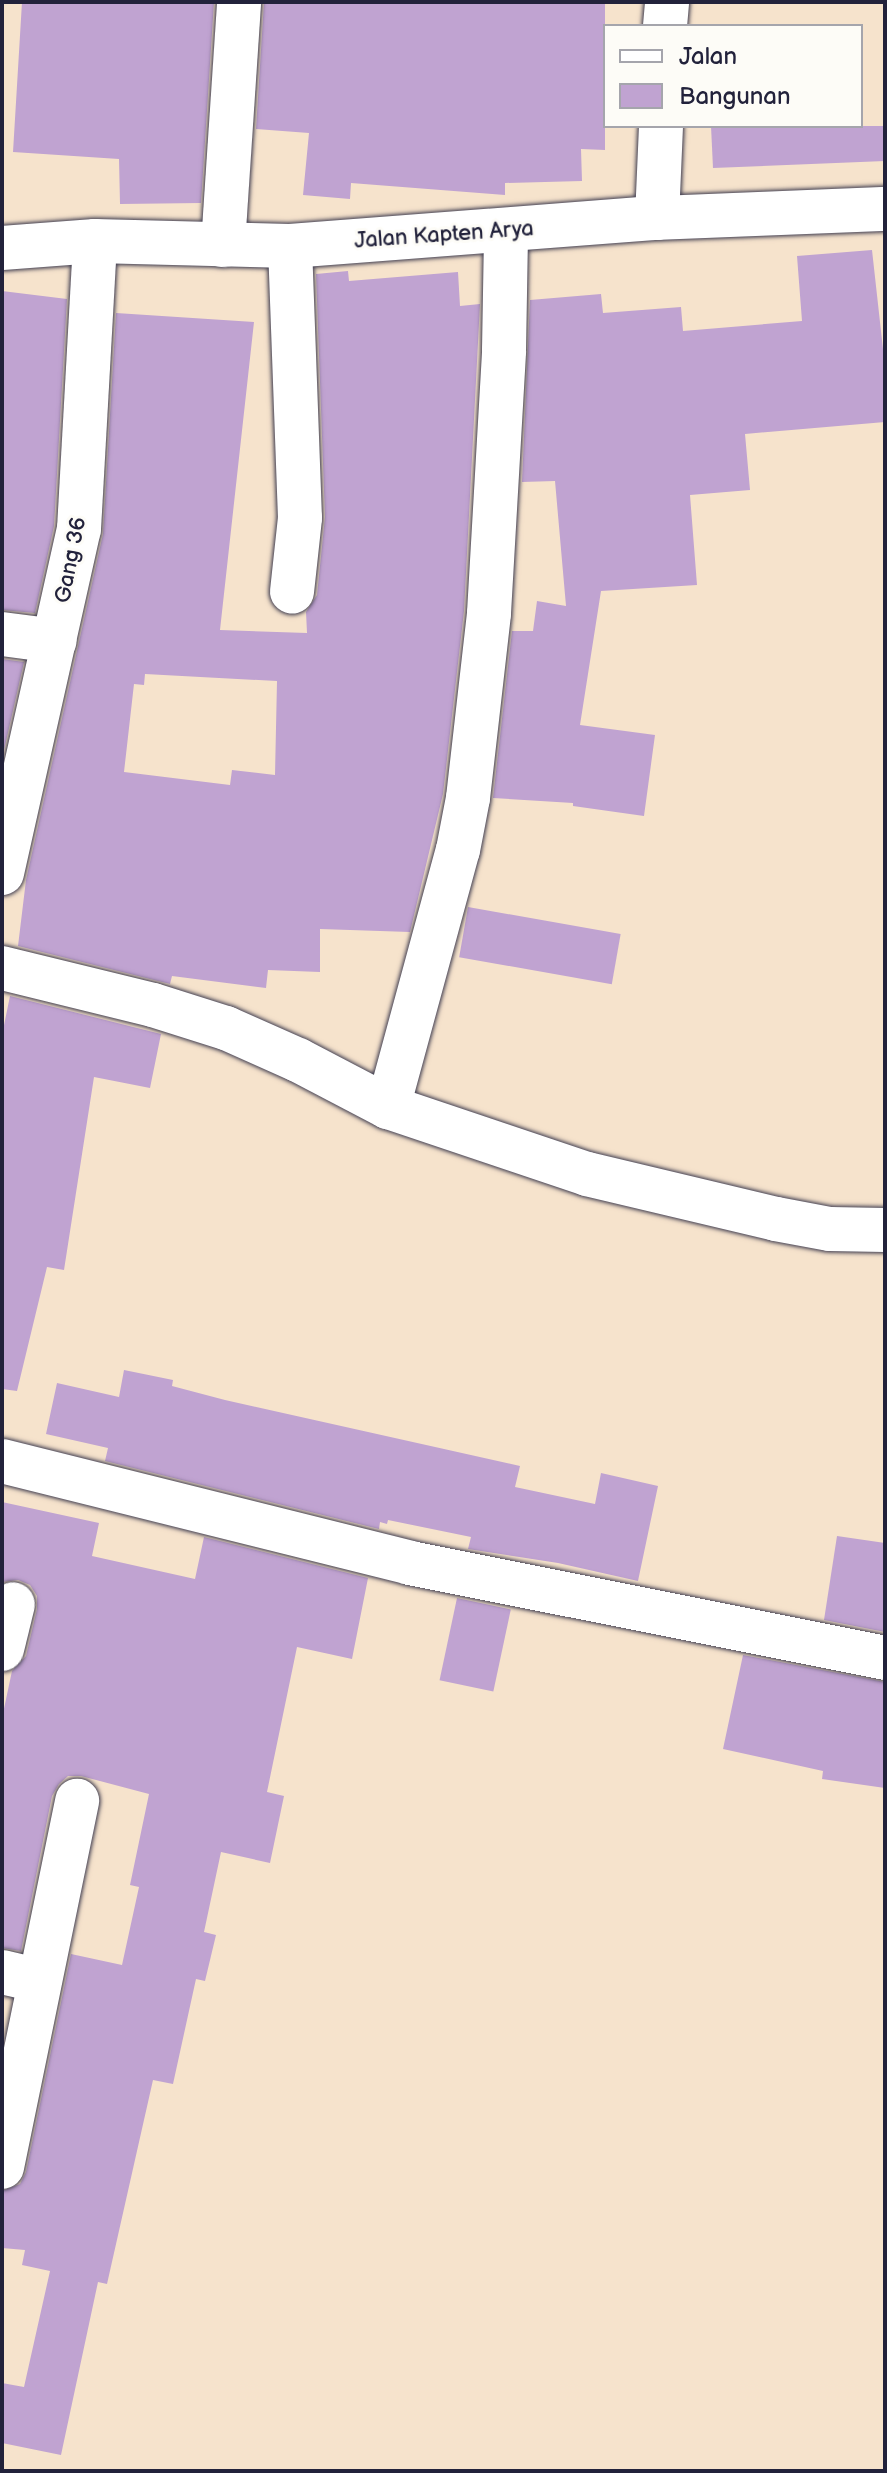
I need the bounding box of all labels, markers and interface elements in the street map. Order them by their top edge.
legend [603,24,863,128]
text: Jalan [679,42,737,71]
text: Bangunan [679,82,790,111]
street label: Jalan Kapten Arya [353,216,535,254]
street label: Gang 36 [50,515,92,605]

